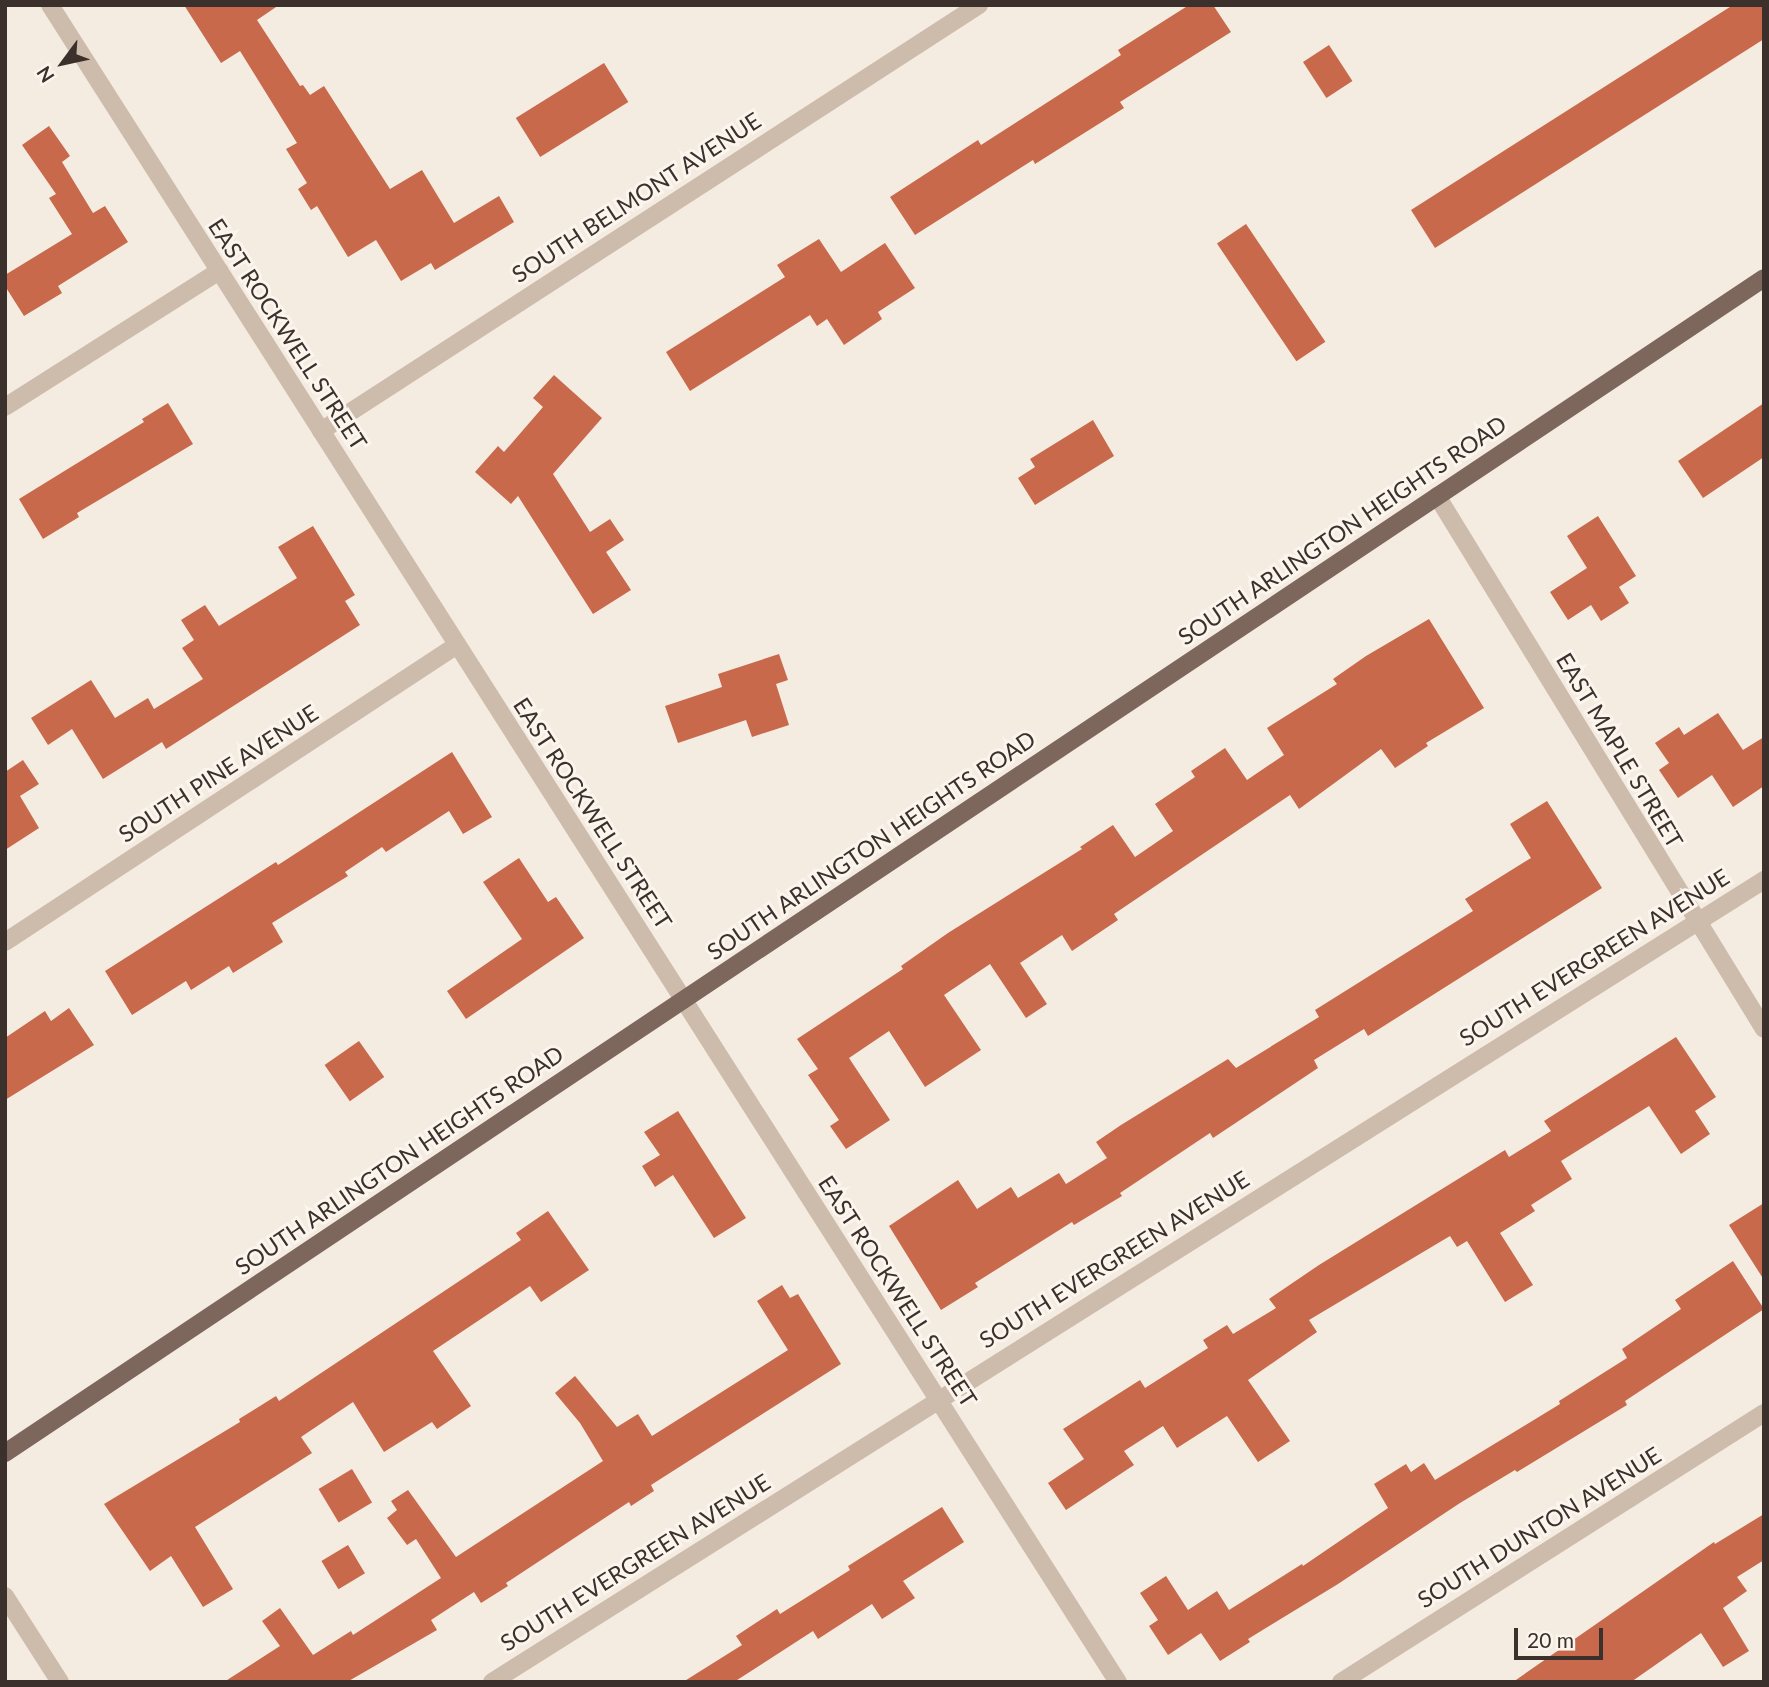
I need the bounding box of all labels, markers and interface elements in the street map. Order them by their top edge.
north arrow [28,28,98,98]
text: N [31,62,59,87]
street label: SOUTH BELMONT AVENUE [506,106,766,288]
street label: EAST ROCKWELL STREET [203,213,373,455]
street label: SOUTH ARLINGTON HEIGHTS ROAD [1172,409,1512,651]
street label: EAST MAPLE STREET [1551,647,1689,853]
street label: EAST ROCKWELL STREET [508,692,678,934]
street label: SOUTH PINE AVENUE [113,698,323,848]
street label: SOUTH ARLINGTON HEIGHTS ROAD [701,724,1041,966]
street label: SOUTH EVERGREEN AVENUE [1454,862,1734,1052]
street label: SOUTH ARLINGTON HEIGHTS ROAD [229,1039,569,1281]
street label: SOUTH EVERGREEN AVENUE [974,1164,1254,1354]
street label: EAST ROCKWELL STREET [813,1170,983,1412]
street label: SOUTH DUNTON AVENUE [1412,1440,1666,1614]
street label: SOUTH EVERGREEN AVENUE [495,1467,775,1657]
scale bar [1517,1614,1606,1658]
text: 20 m [1527,1627,1574,1652]

